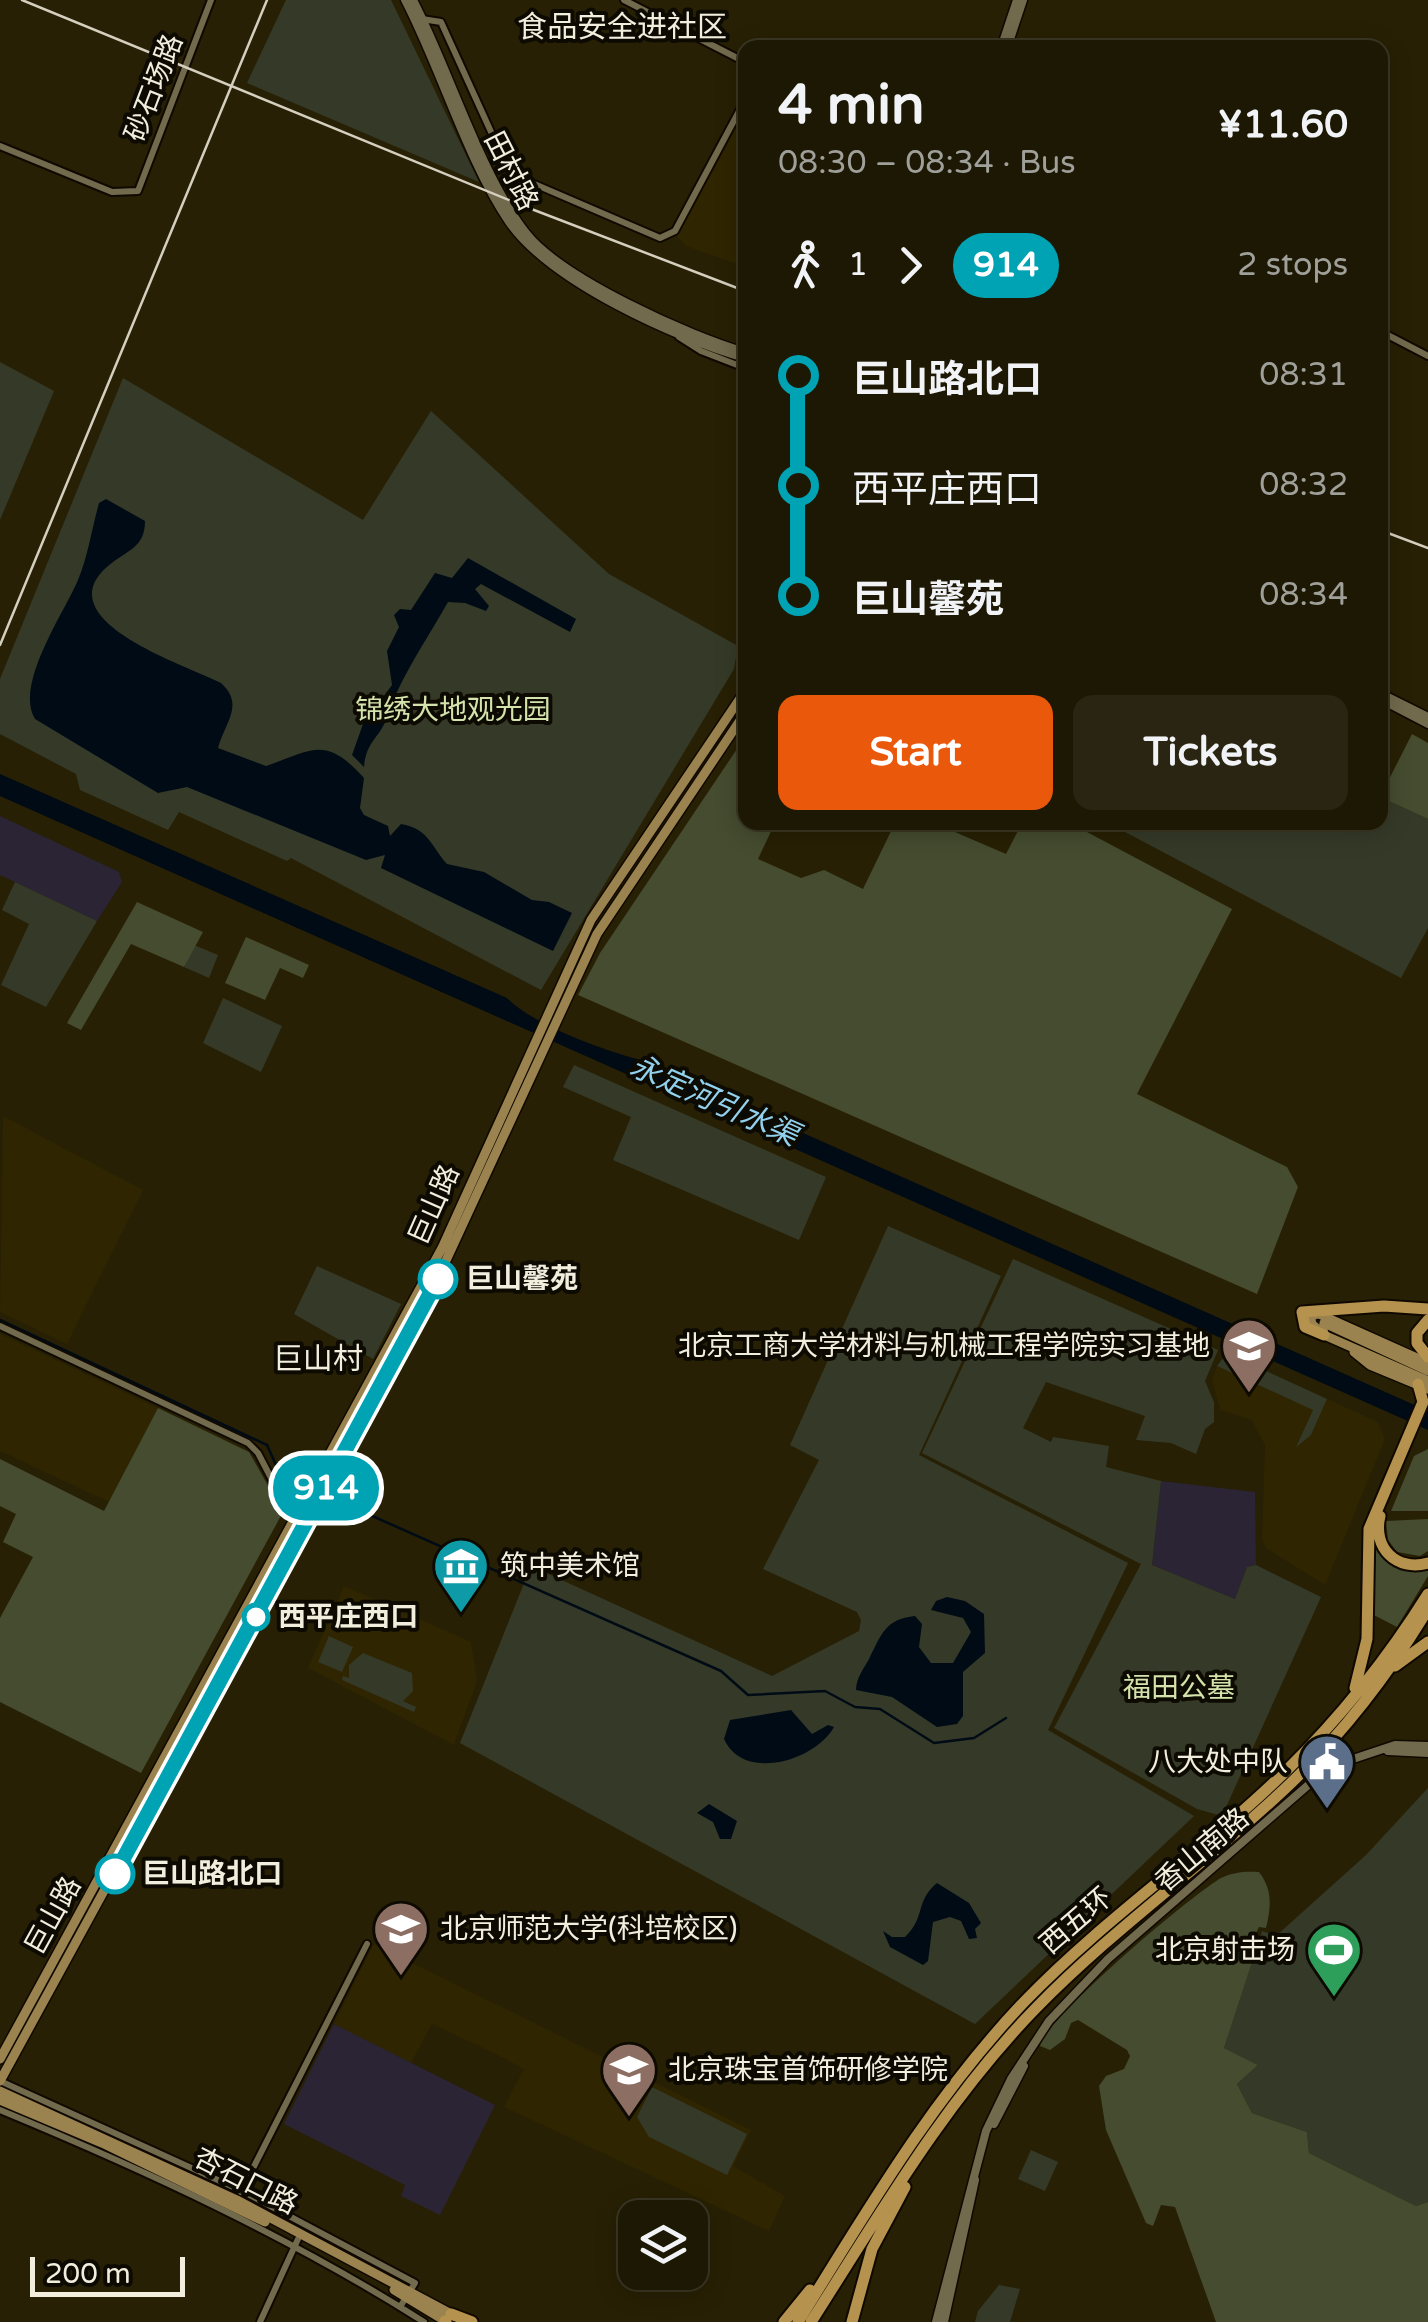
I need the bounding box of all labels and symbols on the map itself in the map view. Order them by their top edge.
district label: 食品安全进社区 [517,9,727,46]
street label: 砂石场路 [118,30,190,146]
street label: 田村路 [477,126,545,216]
park label: 锦绣大地观光园 [355,693,551,727]
water label: 永定河引水渠 [624,1047,807,1156]
street label: 巨山路 [401,1160,467,1250]
marker: 巨山馨苑 [419,1260,457,1298]
place label: 巨山馨苑 [466,1262,578,1296]
school or university icon: 北京工商大学材料与机械工程学院实习基地 [1219,1316,1279,1395]
place label: 北京工商大学材料与机械工程学院实习基地 [678,1329,1210,1363]
district label: 巨山村 [273,1341,363,1378]
line badge: 914 [268,1456,384,1520]
museum icon: 筑中美术馆 [431,1536,491,1615]
place label: 筑中美术馆 [500,1549,640,1583]
place label: 西平庄西口 [278,1600,418,1634]
marker: 西平庄西口 [243,1604,269,1630]
park label: 福田公墓 [1123,1671,1235,1705]
public building icon: 八大处中队 [1297,1732,1357,1811]
place label: 八大处中队 [1148,1745,1288,1779]
street label: 香山南路 [1148,1801,1256,1899]
marker: 巨山路北口 [96,1855,134,1893]
place label: 巨山路北口 [142,1857,282,1891]
street label: 巨山路 [18,1871,88,1961]
street label: 西五环 [1033,1881,1119,1961]
school or university icon: 北京师范大学(科培校区) [371,1899,431,1978]
place label: 北京师范大学(科培校区) [440,1912,737,1946]
sports icon: 北京射击场 [1304,1920,1364,1999]
place label: 北京射击场 [1155,1933,1295,1967]
school or university icon: 北京珠宝首饰研修学院 [599,2040,659,2119]
place label: 北京珠宝首饰研修学院 [668,2053,948,2087]
street label: 杏石口路 [188,2140,304,2222]
scale bar [30,2252,185,2296]

